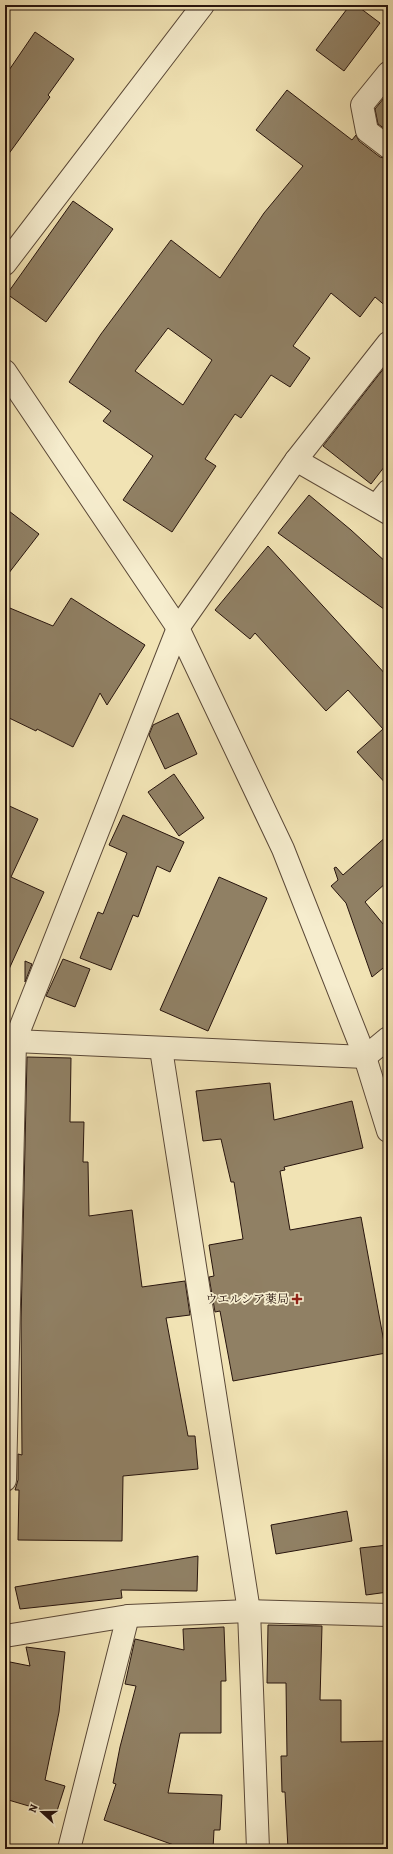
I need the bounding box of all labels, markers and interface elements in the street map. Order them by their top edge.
place label: ウエルシア薬局 [205,1291,289,1307]
marker: ウエルシア薬局 [292,1294,302,1304]
north arrow [22,1792,62,1832]
text: N [25,1802,42,1815]

